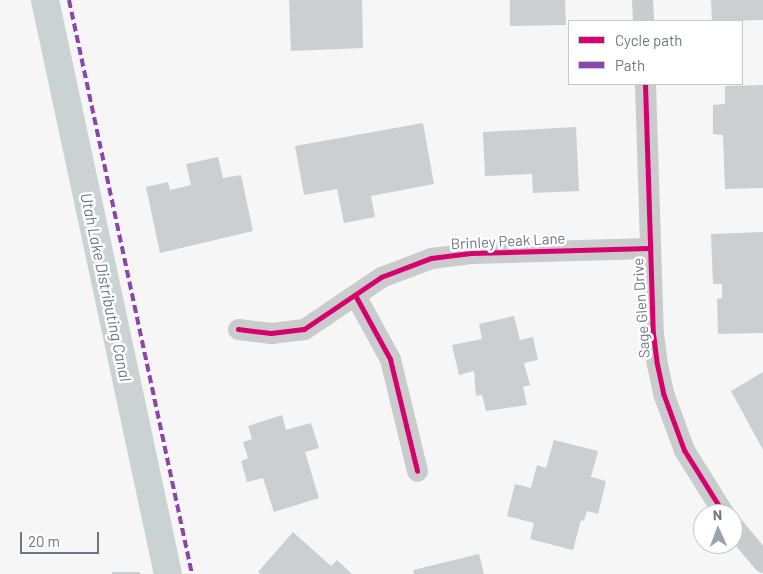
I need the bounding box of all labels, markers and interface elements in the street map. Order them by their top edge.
legend [568,20,743,85]
text: Cycle path [615,31,682,49]
text: Path [615,56,645,74]
water label: Utah Lake Distributing Canal [77,191,135,383]
street label: Brinley Peak Lane [450,229,566,253]
street label: Sage Glen Drive [629,257,653,359]
north arrow [693,504,743,554]
text: N [713,506,722,523]
scale bar [22,522,101,554]
text: 20 m [28,532,60,550]

